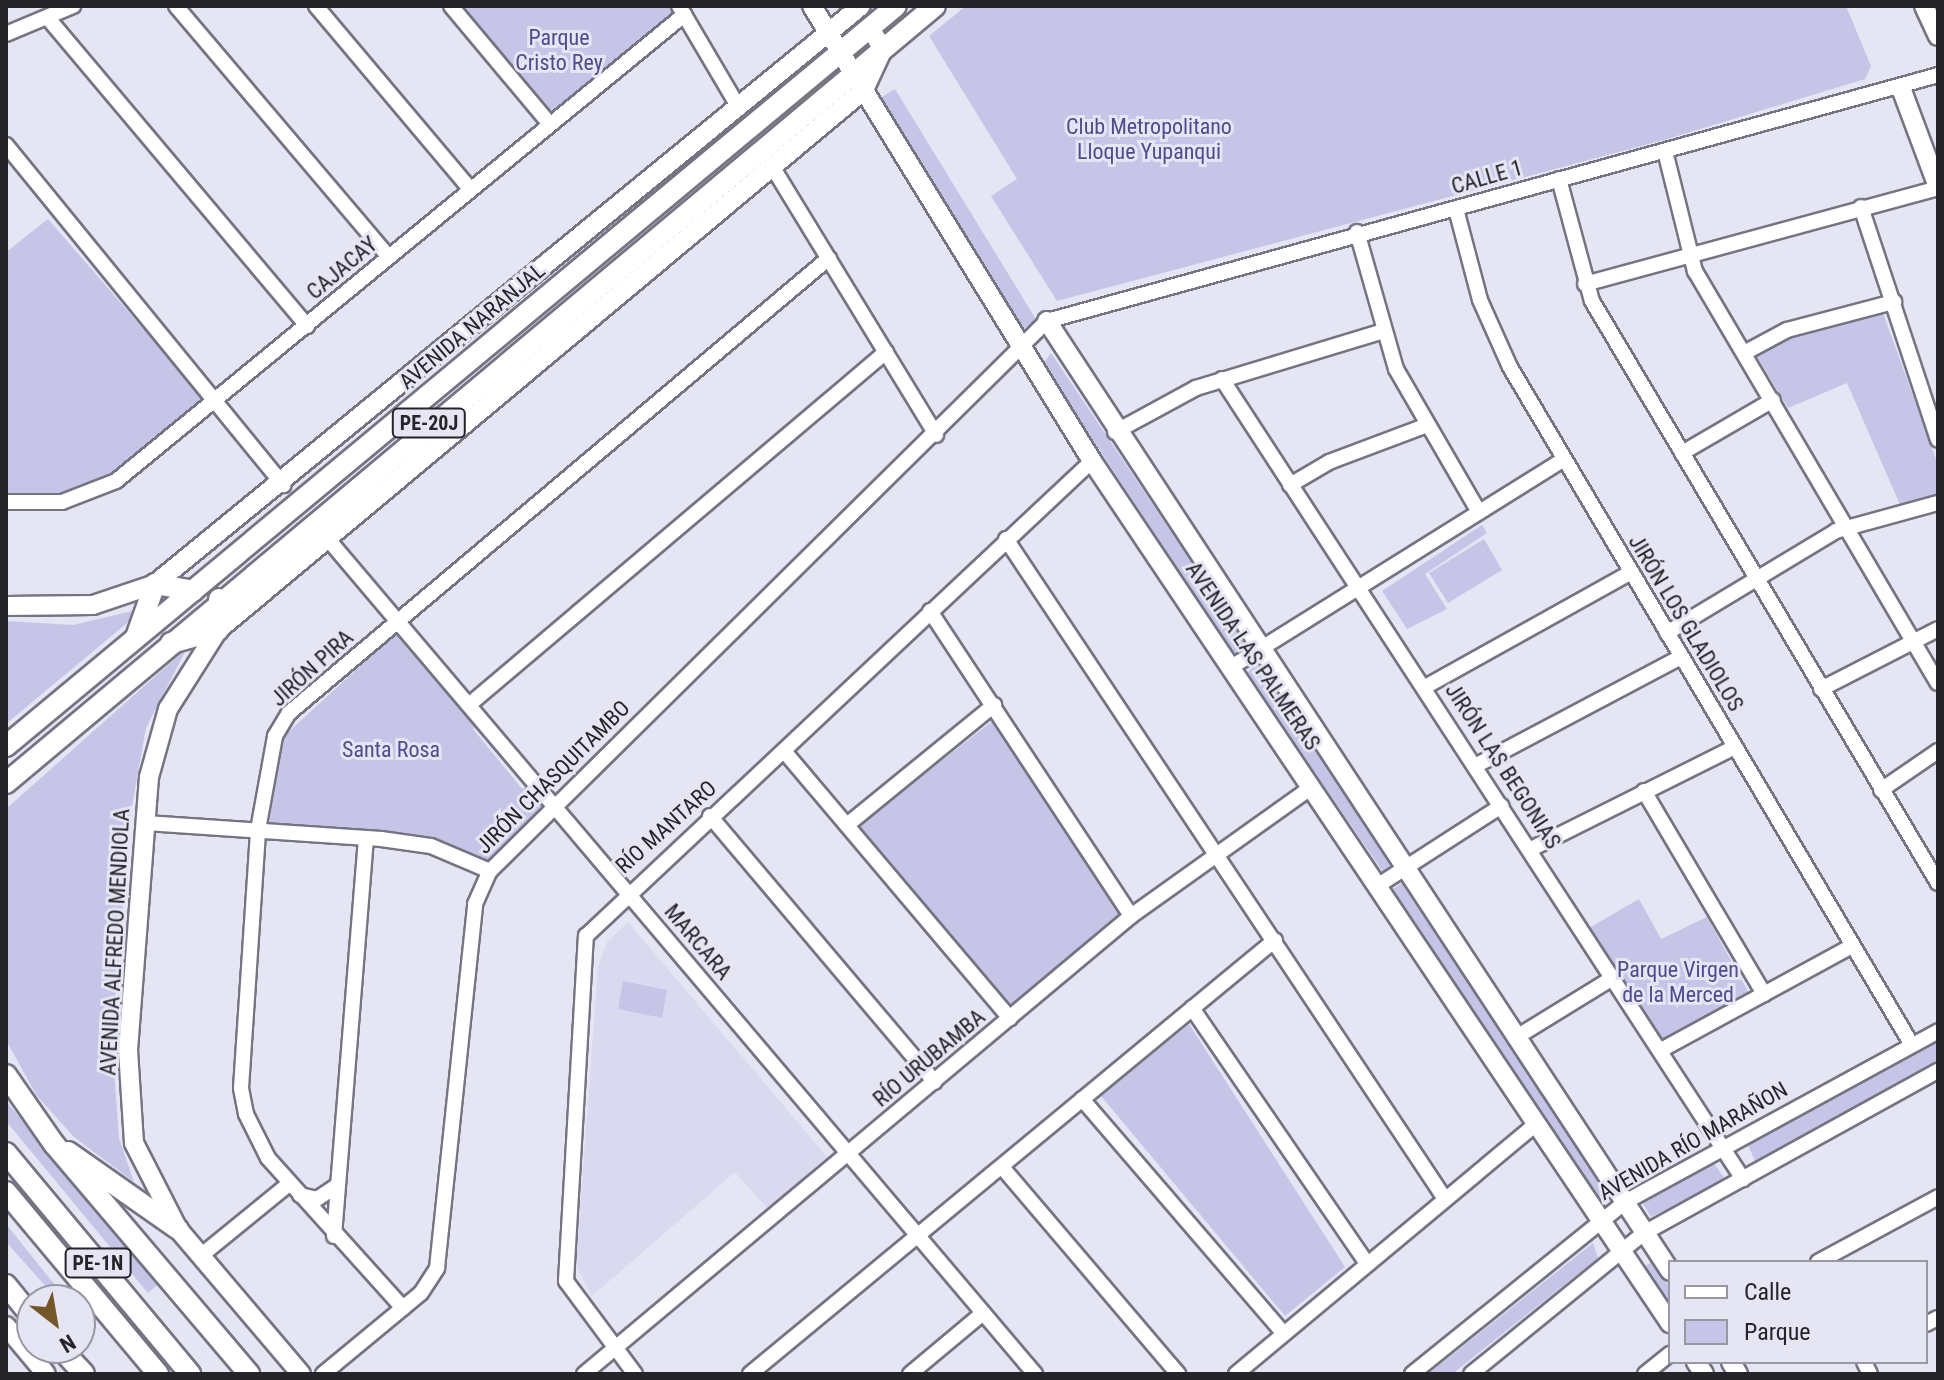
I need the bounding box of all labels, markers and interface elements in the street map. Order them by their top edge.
park label: Parque Cristo Rey [515,24,603,76]
park label: Club Metropolitano Lloque Yupanqui [1066,113,1232,164]
street label: CALLE 1 [1448,154,1526,200]
street label: CAJACAY [301,231,383,305]
street label: AVENIDA NARANJAL [394,257,550,395]
road number: PE-20J [391,407,467,439]
street label: JIRÓN LOS GLADIOLOS [1623,530,1749,716]
street label: AVENIDA LAS PALMERAS [1180,557,1326,755]
street label: JIRÓN PIRA [265,624,359,712]
street label: JIRÓN LAS BEGONIAS [1440,678,1566,854]
street label: JIRÓN CHASQUITAMBO [471,695,635,859]
park label: Santa Rosa [342,737,440,763]
street label: RÍO MANTARO [610,775,722,879]
street label: AVENIDA ALFREDO MENDIOLA [95,808,135,1076]
street label: MARCARA [659,899,737,985]
park label: Parque Virgen de la Merced [1617,956,1739,1008]
street label: RÍO URUBAMBA [868,1004,990,1112]
street label: AVENIDA RÍO MARAÑON [1594,1076,1792,1206]
road number: PE-1N [64,1247,132,1279]
legend [1668,1260,1928,1364]
text: Calle [1744,1278,1791,1306]
north arrow [16,1284,96,1364]
text: Parque [1744,1318,1811,1346]
text: N [55,1329,80,1357]

